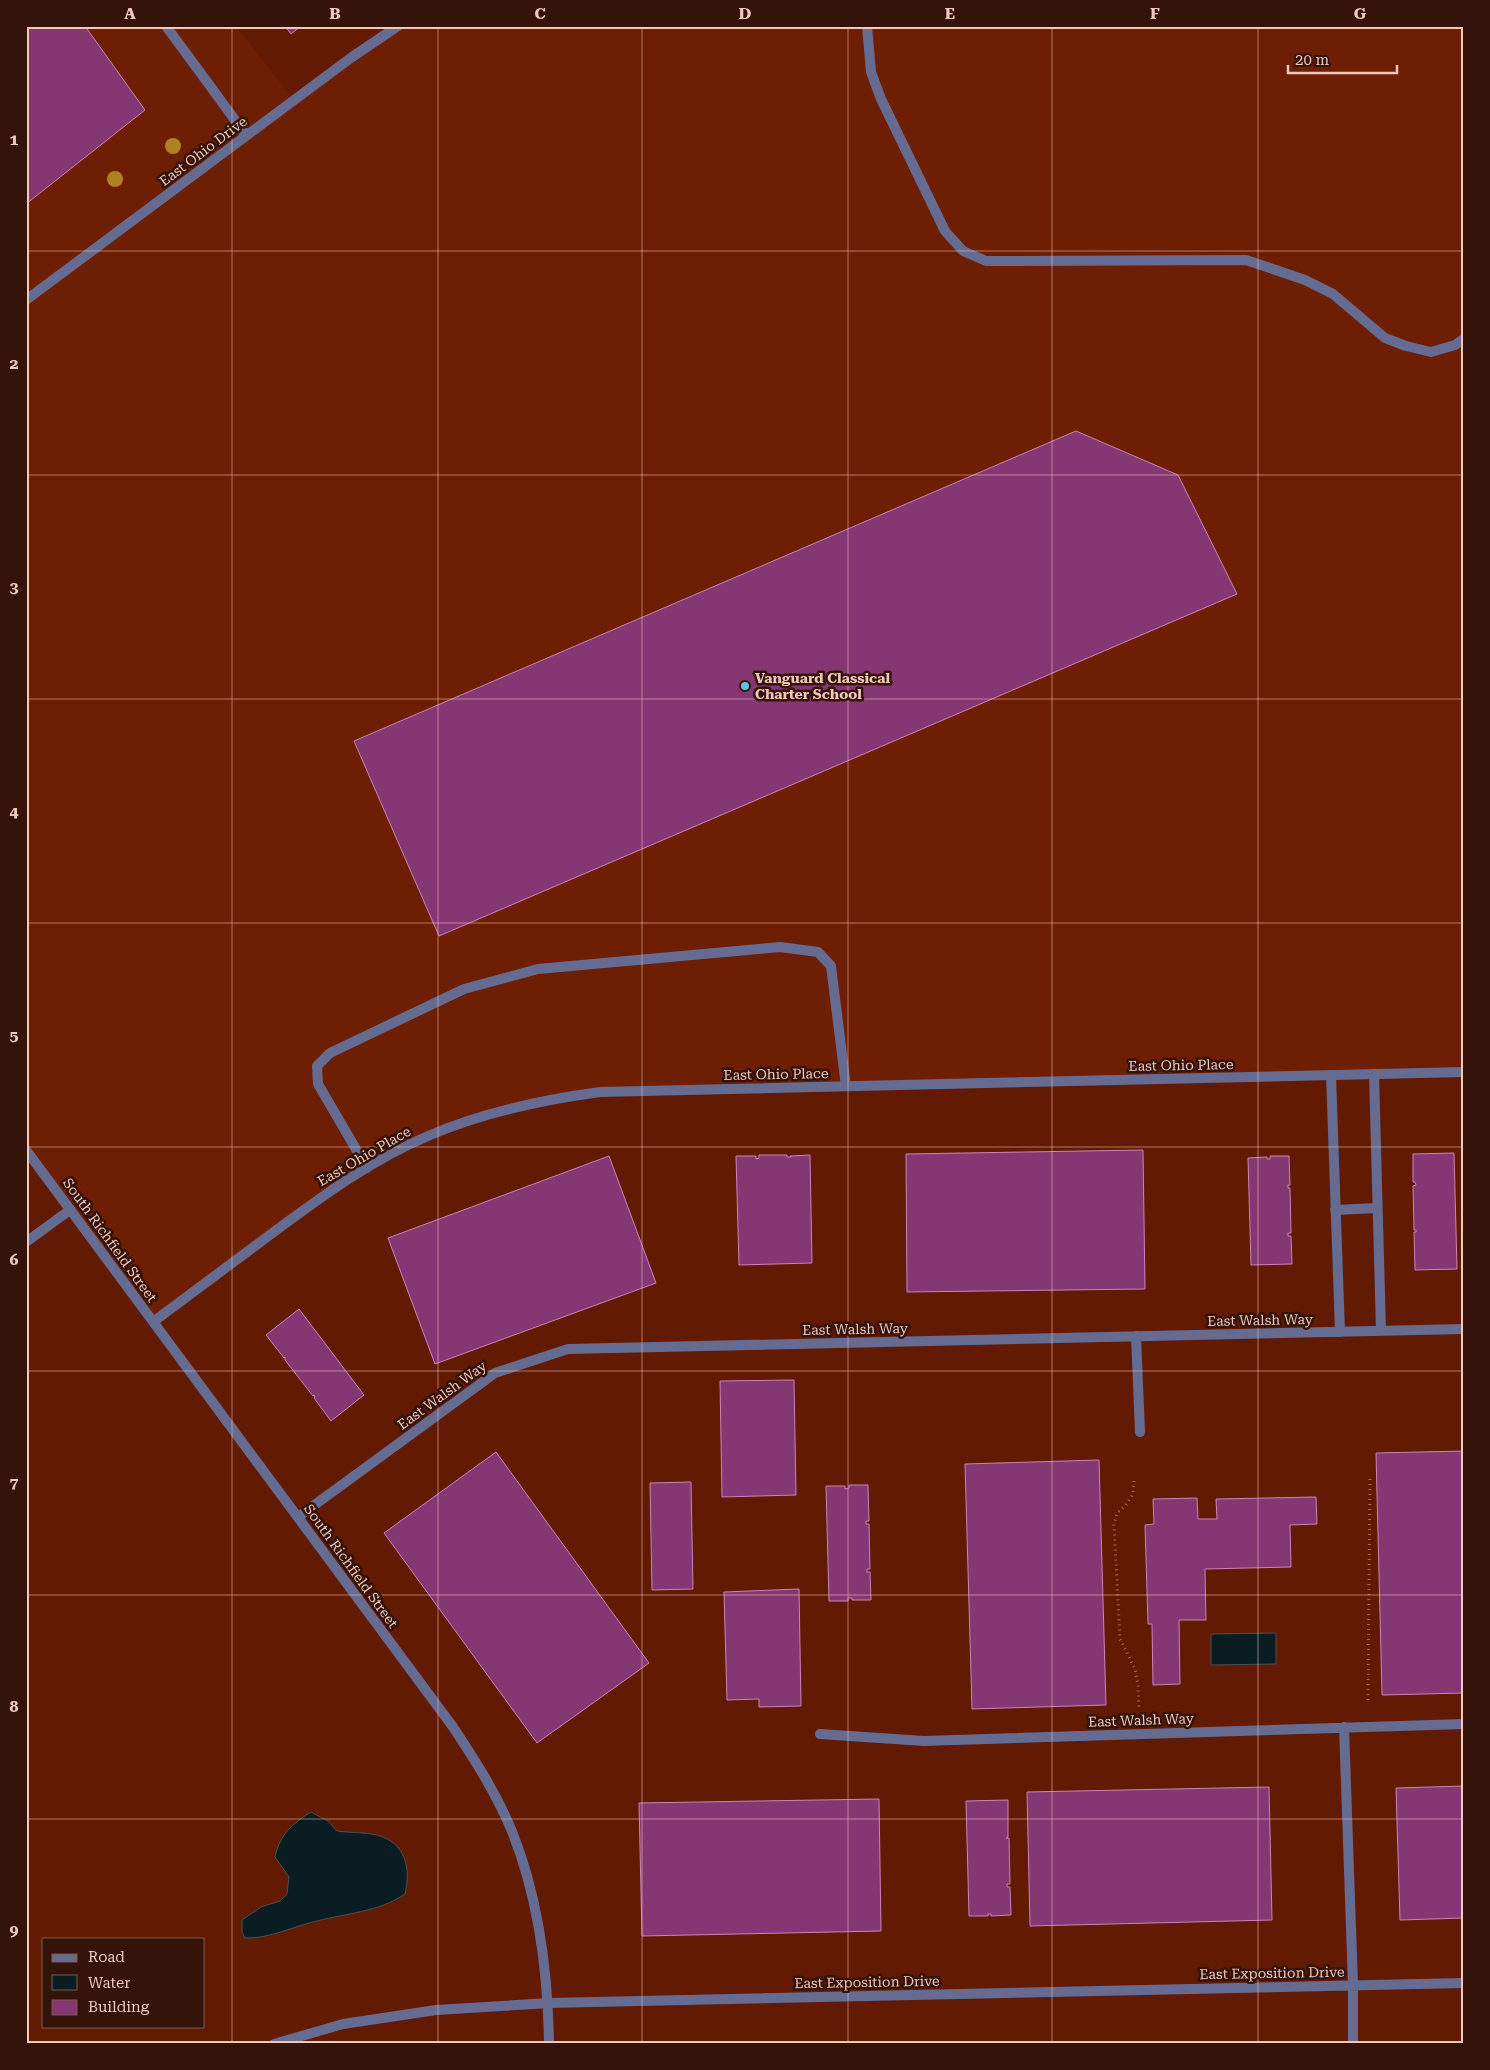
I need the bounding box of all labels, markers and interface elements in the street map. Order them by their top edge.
text: A [124,4,136,23]
text: B [329,4,341,23]
text: C [534,4,546,23]
text: D [739,4,752,23]
text: E [945,4,955,23]
text: F [1150,4,1160,23]
text: G [1354,4,1367,23]
scale bar [1288,42,1396,74]
text: 20 m [1295,51,1330,69]
street label: East Ohio Drive [156,113,250,189]
text: 1 [10,130,19,149]
text: 2 [10,354,19,373]
text: 3 [10,578,19,597]
place label: Vanguard Classical Charter School [755,670,890,702]
marker: Vanguard Classical Charter School [739,680,751,692]
text: 4 [10,802,19,821]
text: 5 [10,1026,19,1045]
street label: East Ohio Place [1128,1056,1234,1074]
street label: East Ohio Place [723,1065,829,1083]
street label: East Ohio Place [315,1123,414,1189]
street label: South Richfield Street [60,1175,160,1305]
text: 6 [10,1250,19,1269]
street label: East Walsh Way [1207,1311,1314,1329]
street label: East Walsh Way [802,1320,909,1338]
street label: East Walsh Way [394,1357,490,1433]
text: 7 [10,1473,19,1492]
street label: South Richfield Street [301,1501,401,1631]
text: 8 [10,1697,19,1716]
street label: East Walsh Way [1088,1710,1195,1730]
text: 9 [10,1921,19,1940]
legend [42,1938,205,2028]
text: Road [88,1948,125,1966]
street label: East Exposition Drive [1199,1964,1345,1982]
street label: East Exposition Drive [794,1973,940,1991]
text: Water [88,1974,130,1992]
text: Building [88,1998,150,2016]

